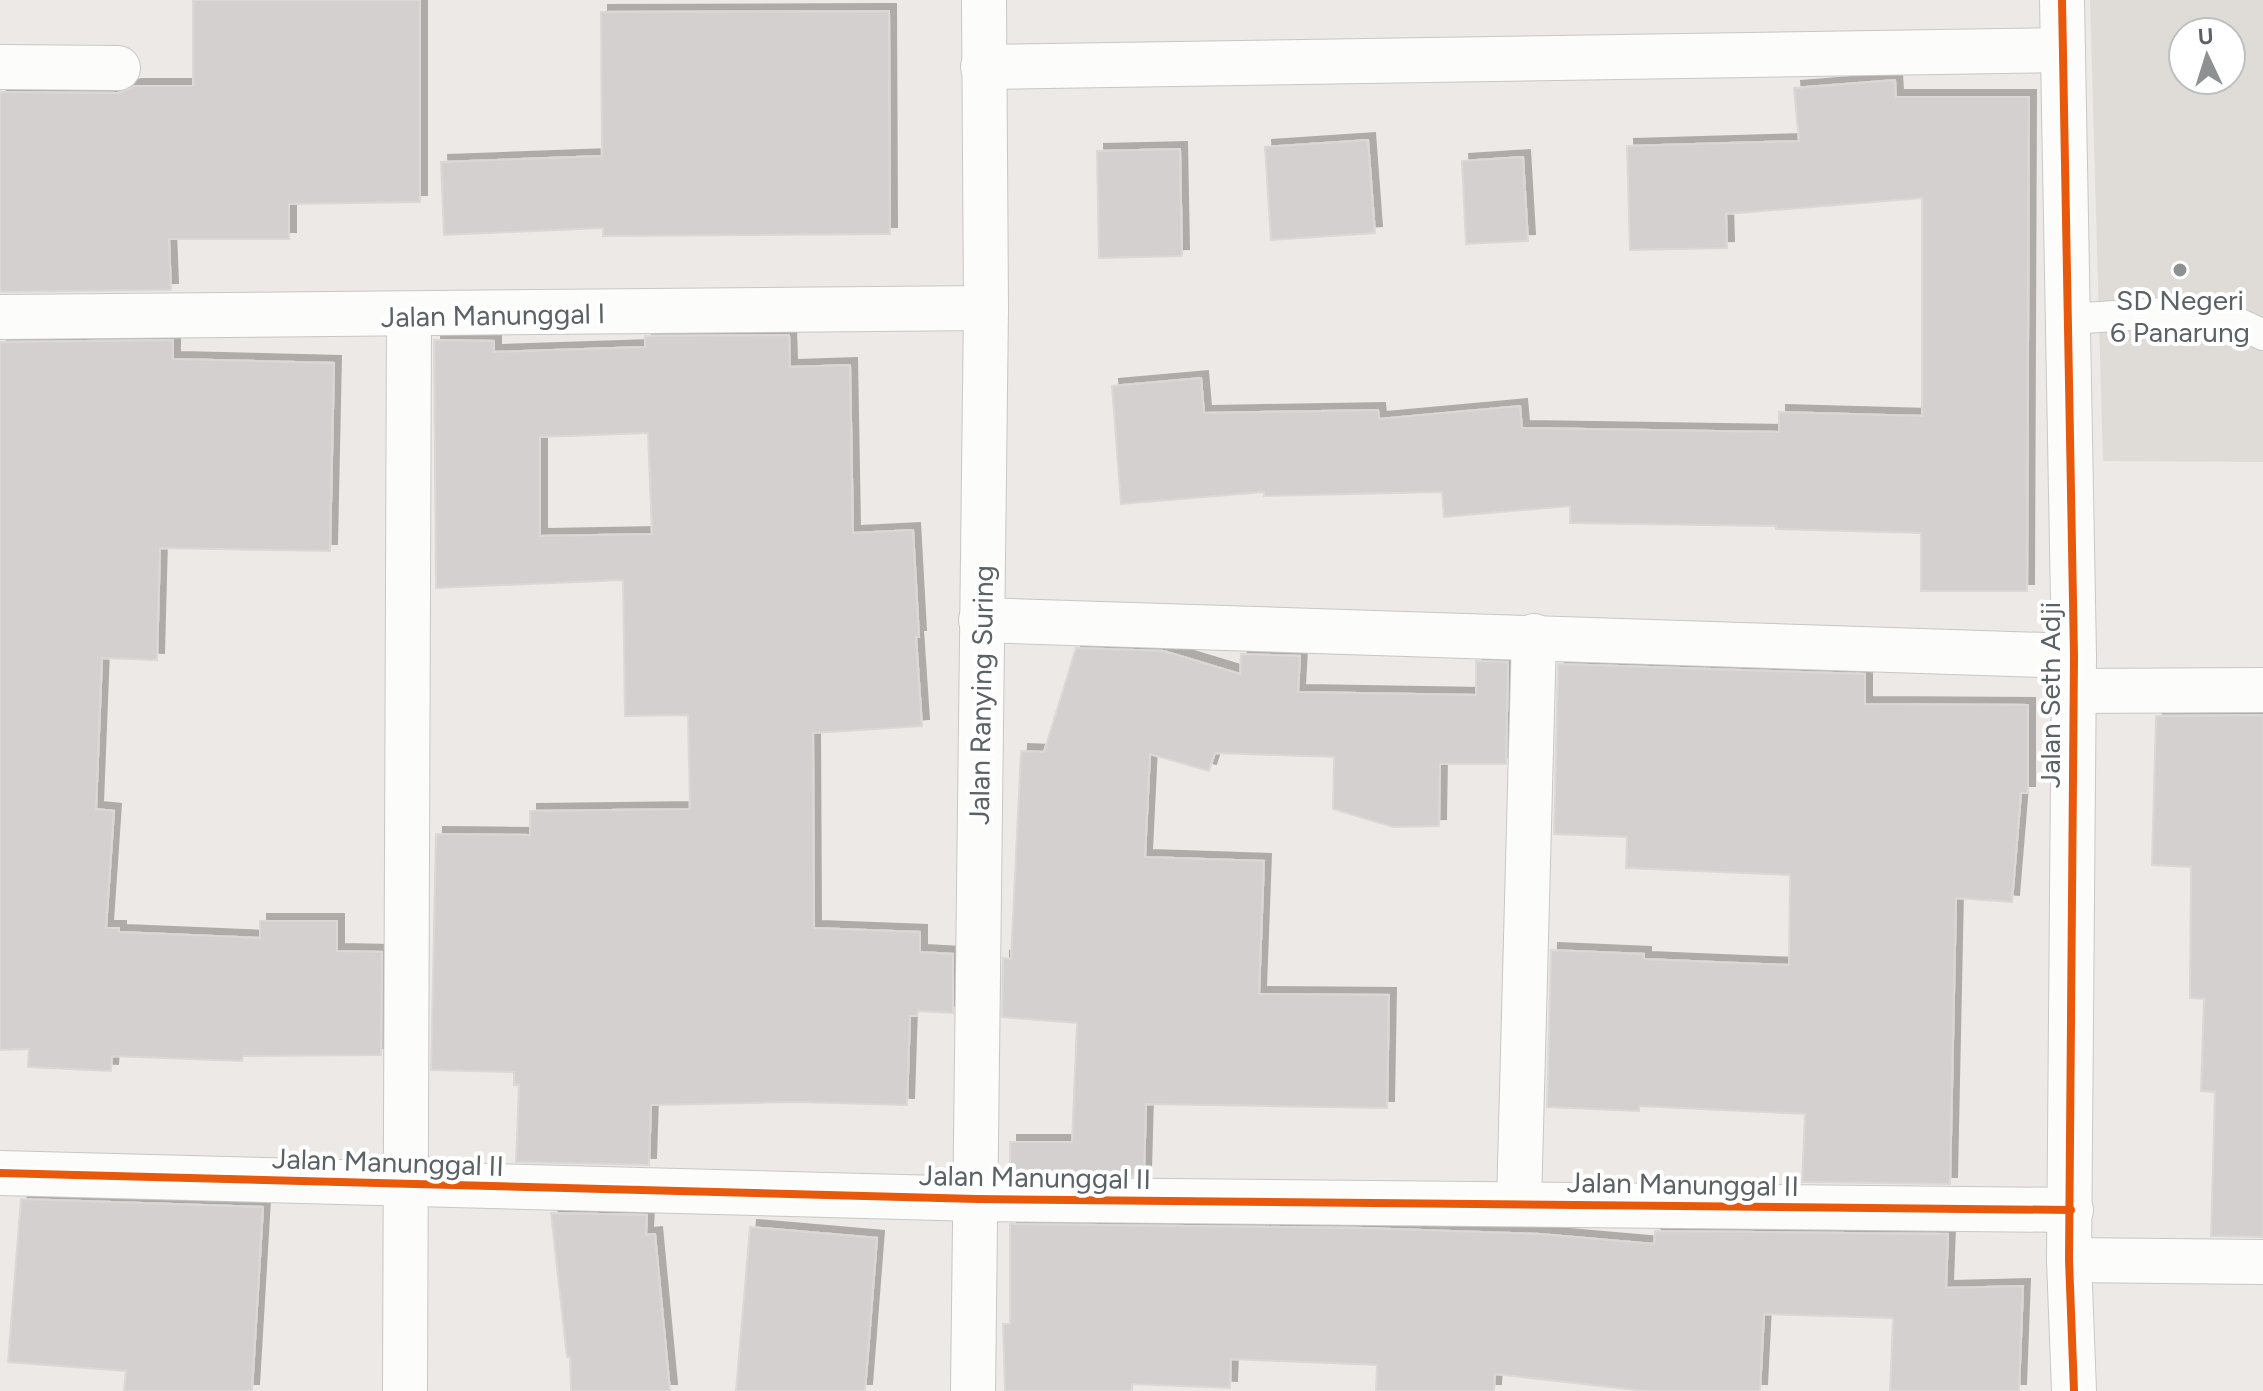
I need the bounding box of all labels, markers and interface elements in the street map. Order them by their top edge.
north arrow [2167,16,2247,96]
text: U [2197,23,2214,51]
marker: SD Negeri 6 Panarung [2171,261,2189,279]
place label: SD Negeri 6 Panarung [2110,283,2250,349]
street label: Jalan Manunggal I [381,296,605,334]
street label: Jalan Ranying Suring [962,565,1000,825]
street label: Jalan Seth Adji [2033,602,2067,788]
street label: Jalan Manunggal II [272,1141,504,1183]
street label: Jalan Manunggal II [919,1158,1151,1196]
street label: Jalan Manunggal II [1567,1165,1799,1203]

